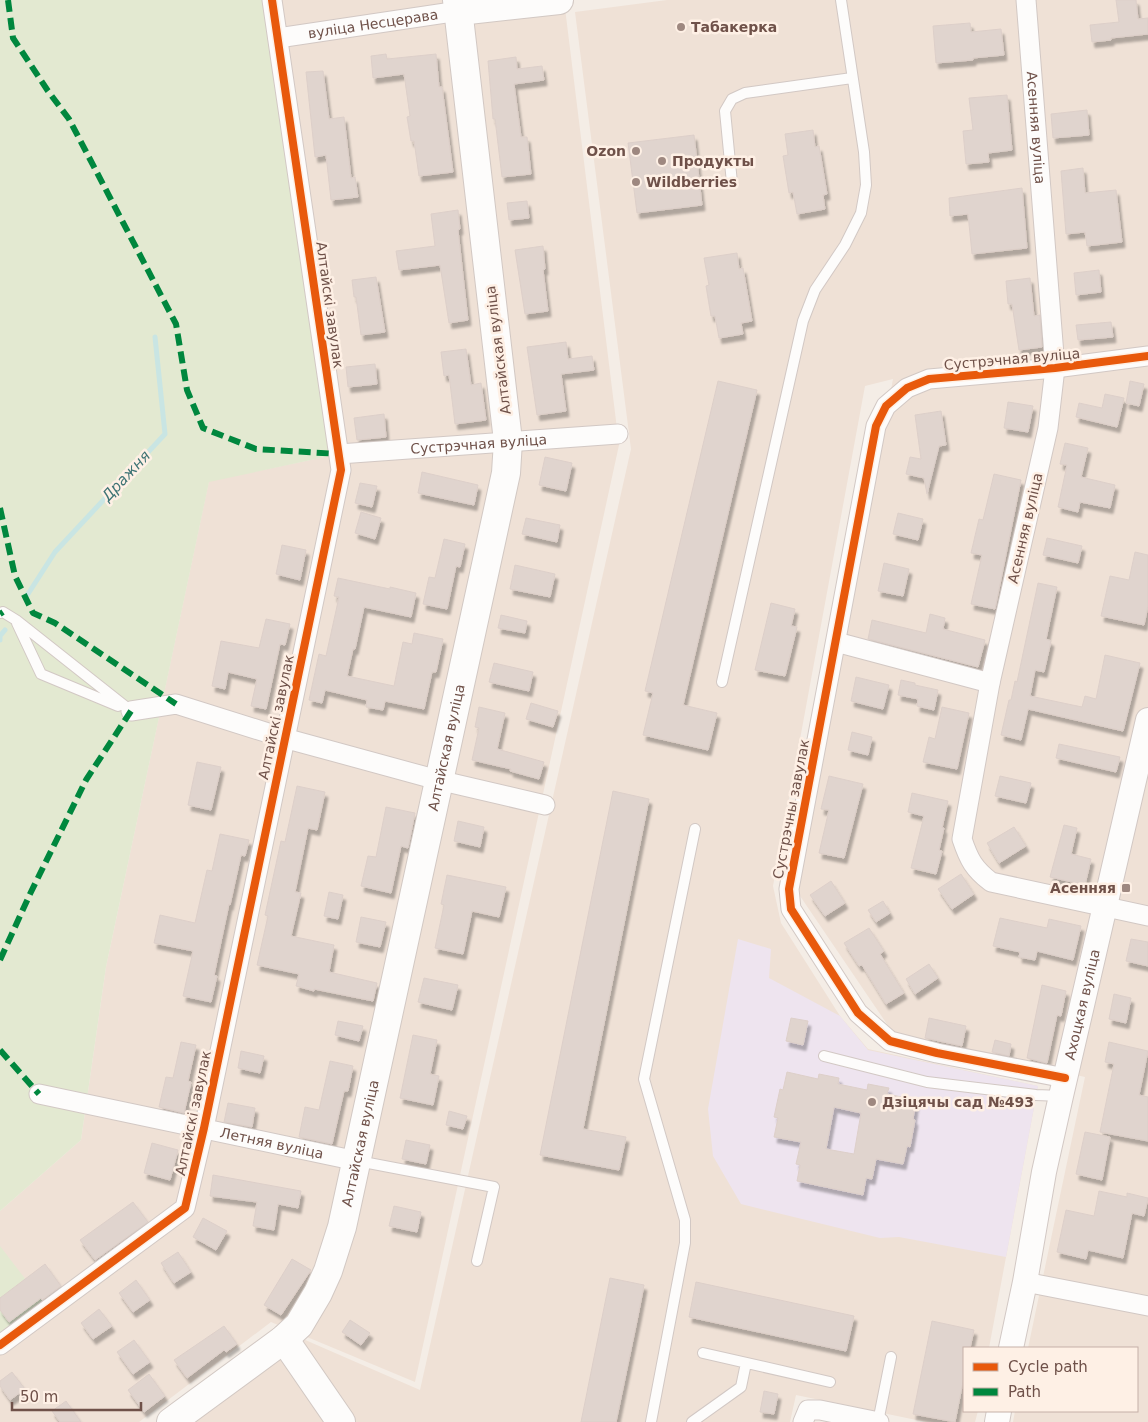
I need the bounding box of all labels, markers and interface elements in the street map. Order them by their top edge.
street label: вуліца Несцерава [307,6,439,41]
place label: Табакерка [691,19,777,35]
marker: Табакерка [675,21,687,33]
street label: Асенняя вуліца [1024,71,1048,185]
place label: Ozon [586,143,626,159]
marker: Ozon [630,145,642,157]
place label: Продукты [672,153,754,169]
marker: Продукты [656,155,668,167]
place label: Wildberries [646,174,737,190]
marker: Wildberries [630,176,642,188]
street label: Алтайскі завулак [313,241,347,369]
street label: Алтайская вуліца [482,285,514,415]
street label: Сустрэчная вуліца [943,345,1081,373]
street label: Сустрэчная вуліца [410,431,548,457]
water label: Дражня [97,447,154,506]
street label: Асенняя вуліца [1004,471,1046,585]
street label: Алтайскі завулак [255,653,297,781]
street label: Алтайская вуліца [425,682,468,812]
street label: Сустрэчны завулак [770,738,812,880]
place label: Асенняя [1050,880,1116,896]
marker: Асенняя [1120,882,1132,894]
street label: Ахоцкая вуліца [1062,947,1103,1061]
street label: Алтайскі завулак [172,1049,214,1177]
street label: Алтайская вуліца [339,1078,382,1208]
place label: Дзіцячы сад №493 [882,1094,1034,1110]
marker: Дзіцячы сад №493 [866,1096,878,1108]
street label: Летняя вуліца [219,1124,325,1162]
legend [963,1347,1138,1412]
text: Cycle path [1008,1358,1088,1376]
scale bar [12,1380,141,1412]
text: Path [1008,1383,1041,1401]
text: 50 m [20,1388,58,1406]

